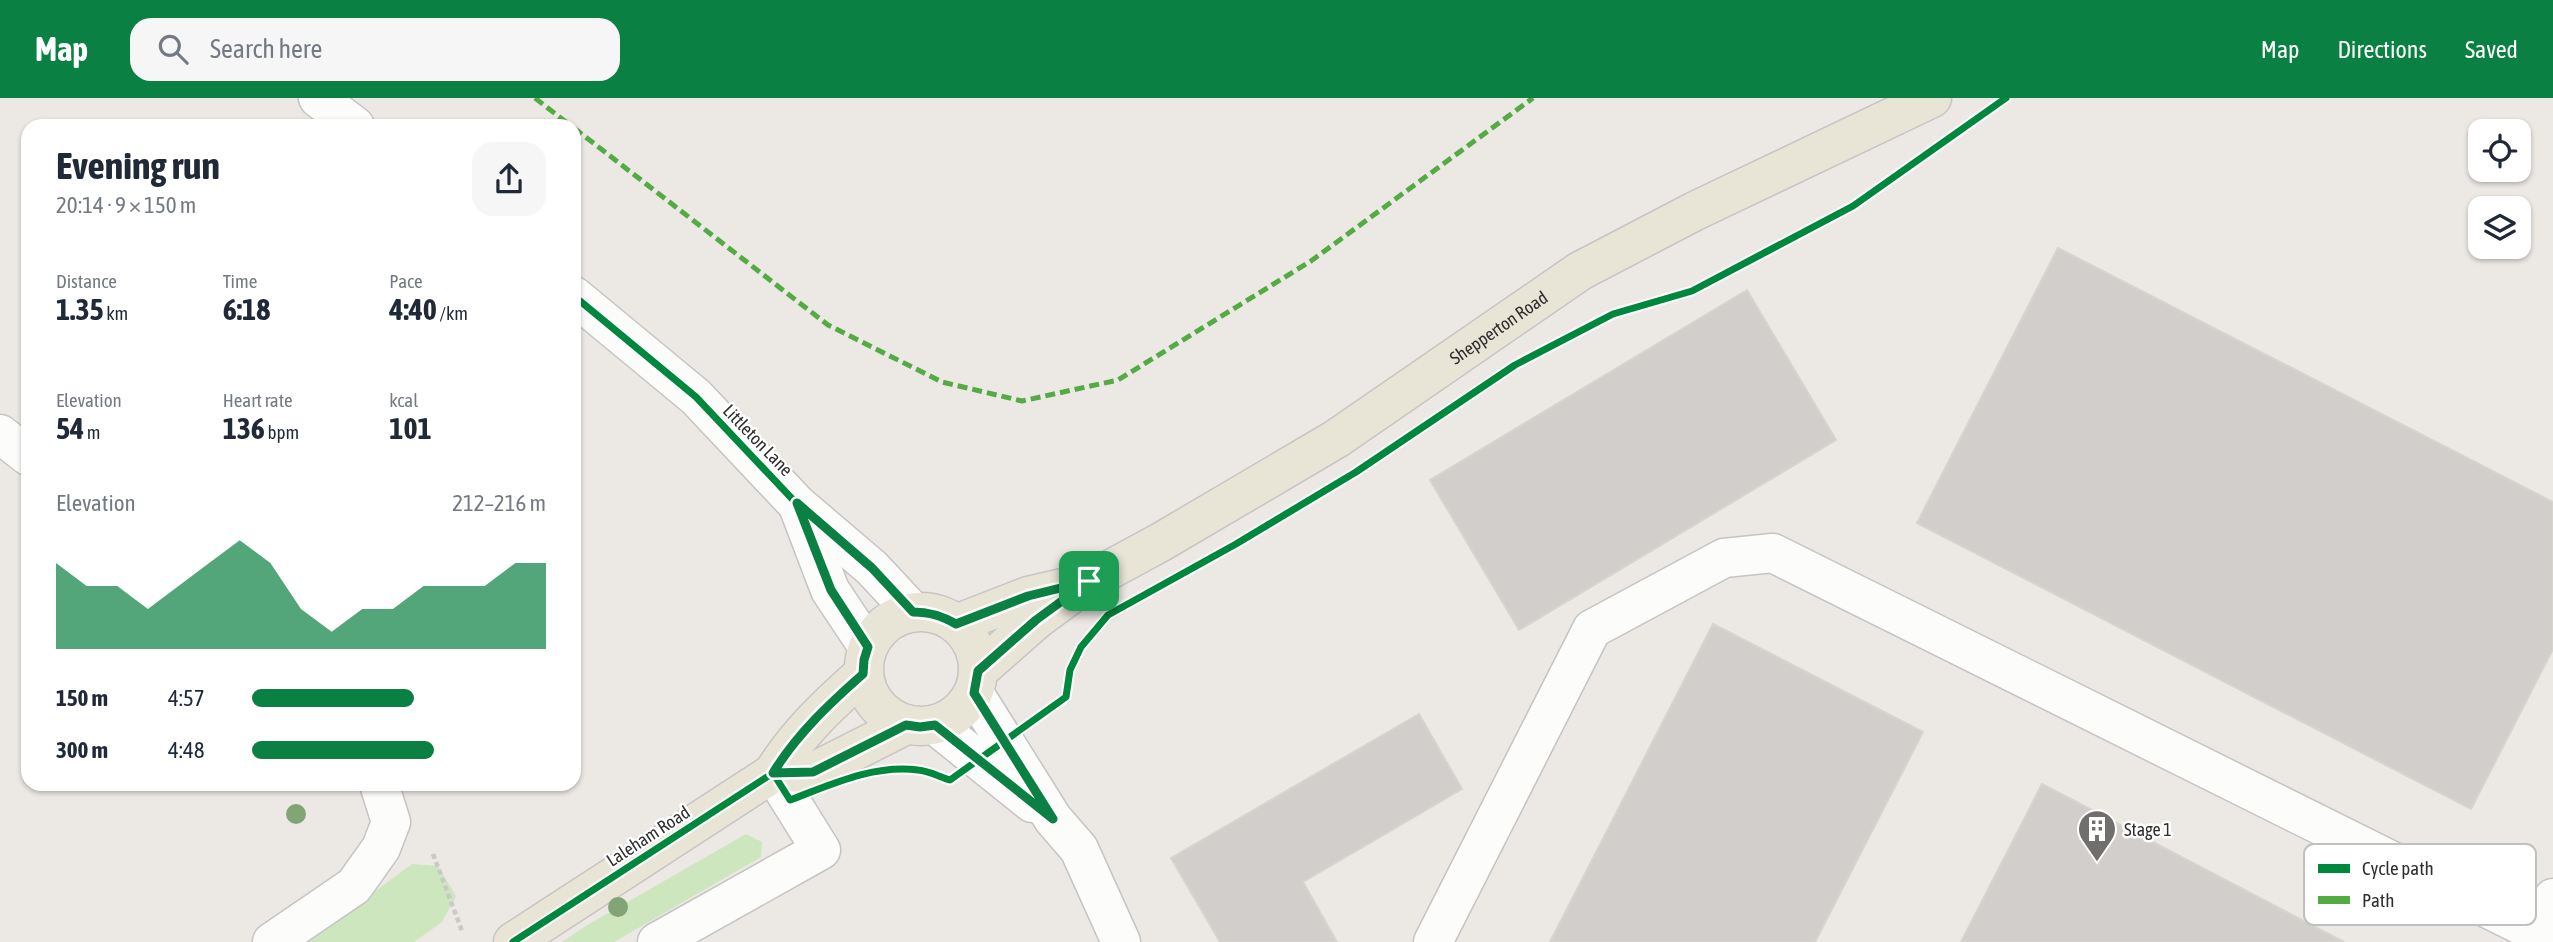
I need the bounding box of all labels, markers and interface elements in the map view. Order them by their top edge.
search box [130,18,620,81]
text: Map [35,30,88,68]
icon: search [154,30,192,68]
text: Search here [210,34,322,64]
text: Map [2261,36,2299,63]
text: Directions [2337,36,2427,63]
text: Saved [2465,36,2518,63]
map controls [2468,119,2531,259]
button: locate [2468,119,2531,182]
button: share [472,142,546,216]
text: Evening run [56,144,220,187]
text: 20:14 · 9 × 150 m [56,192,196,218]
button: layers [2468,196,2531,259]
text: Distance [56,270,117,292]
text: Time [223,270,257,292]
text: Pace [389,270,423,292]
street label: Shepperton Road [1445,286,1551,368]
text: 1.35 [56,292,104,326]
text: 6:18 [223,292,270,326]
text: 4:40 [389,292,437,326]
text: km [104,302,128,324]
text: /km [437,302,468,324]
text: Elevation [56,389,122,411]
text: Heart rate [223,389,293,411]
text: kcal [389,389,418,411]
street label: Littleton Lane [719,400,797,480]
text: 54 [56,411,84,445]
text: 136 [223,411,265,445]
text: 101 [389,411,432,445]
text: m [84,421,101,443]
text: bpm [265,421,299,443]
text: Elevation [56,490,136,516]
text: 212–216 m [452,490,546,516]
pin [1059,551,1119,611]
icon: arrive [1070,562,1108,600]
text: 150 m [56,685,108,711]
text: 4:57 [168,685,205,711]
text: 300 m [56,737,108,763]
text: 4:48 [168,737,205,763]
street label: Laleham Road [602,801,694,871]
building icon: Stage 1 [2076,808,2118,863]
place label: Stage 1 [2124,819,2172,840]
legend [2304,844,2536,925]
text: Cycle path [2362,857,2434,879]
text: Path [2362,889,2394,911]

